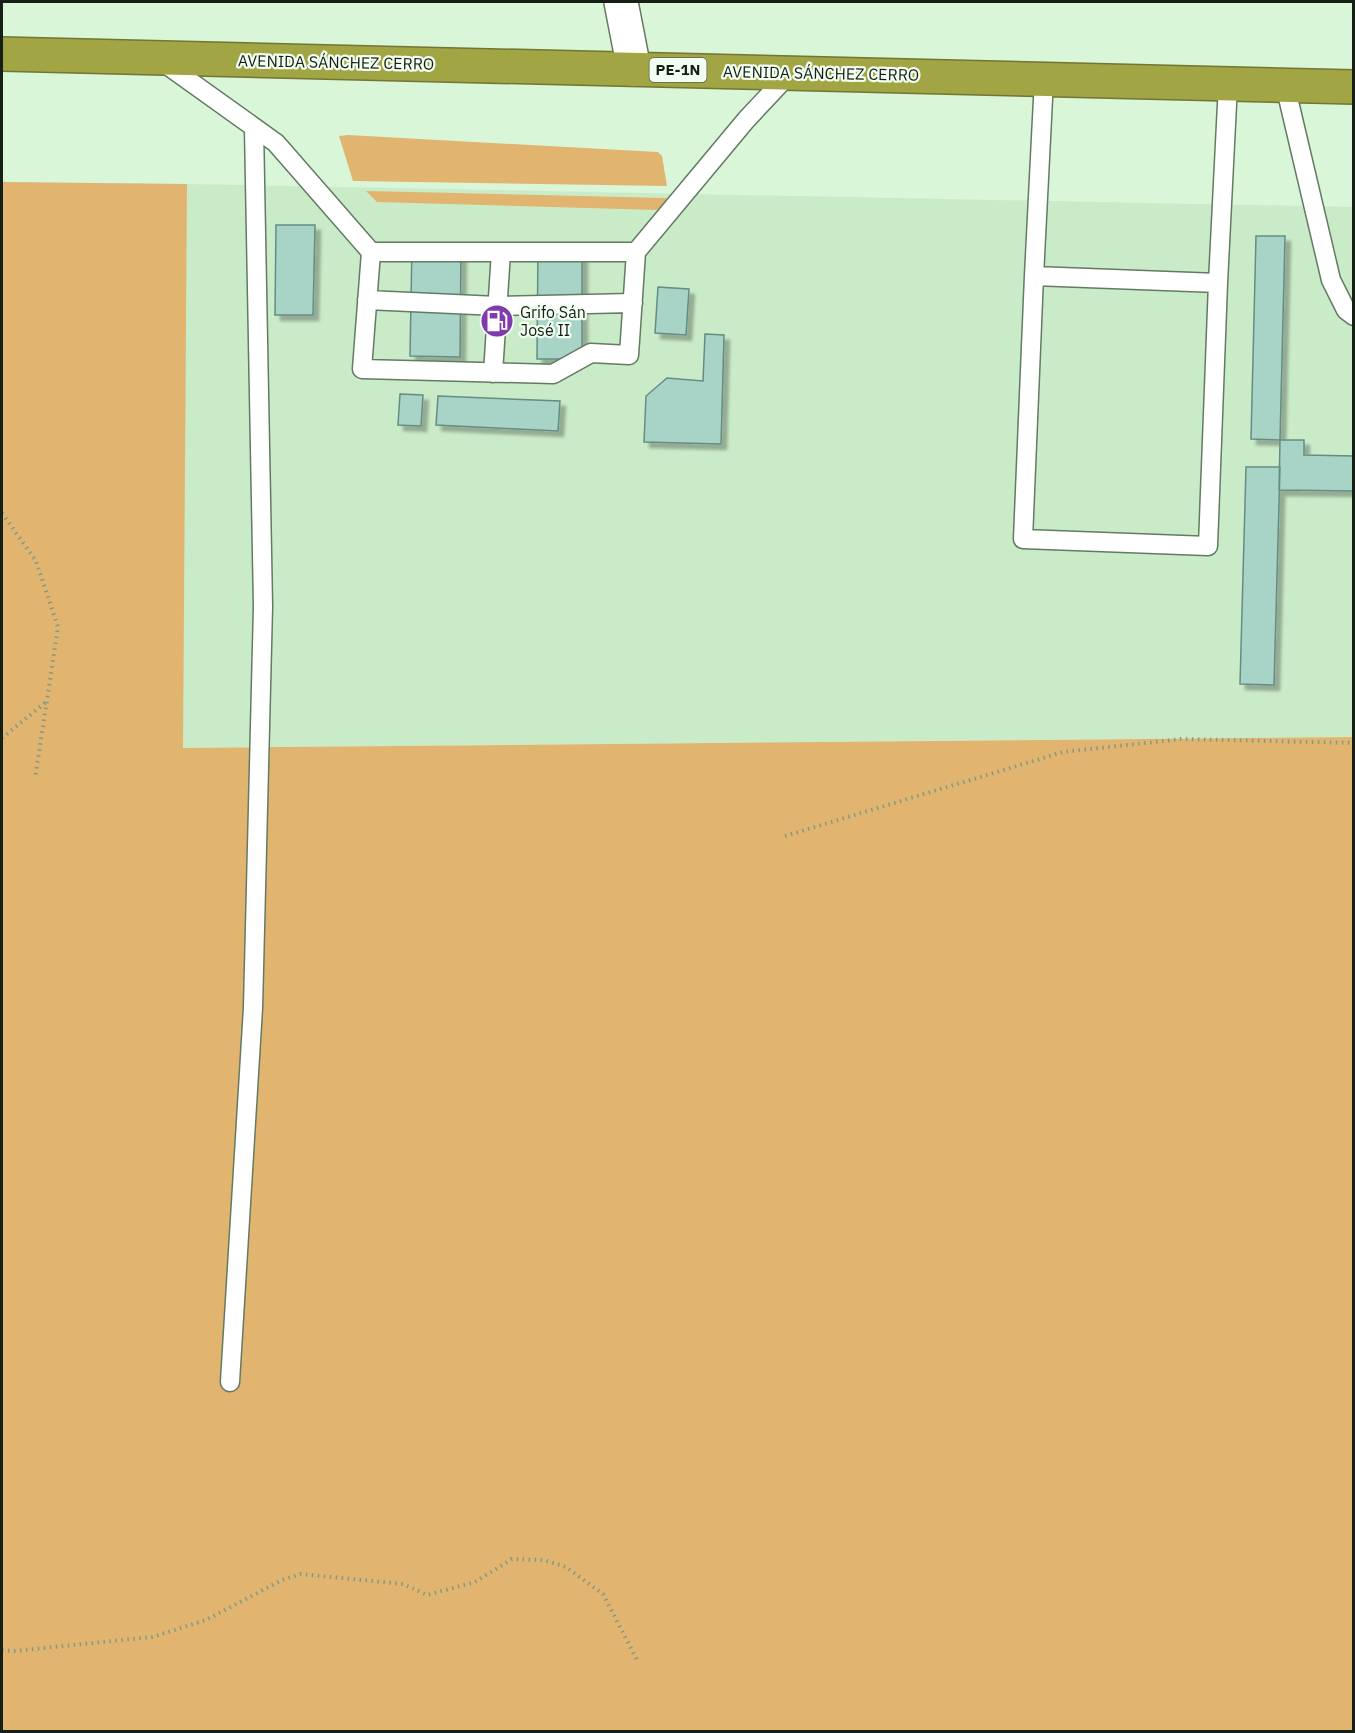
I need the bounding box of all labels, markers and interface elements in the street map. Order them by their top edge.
street label: AVENIDA SÁNCHEZ CERRO [238,49,434,74]
road number: PE-1N [650,58,706,82]
street label: AVENIDA SÁNCHEZ CERRO [723,60,919,85]
place label: Grifo Sán José II [520,302,586,340]
fuel station icon: Grifo Sán José II [479,303,515,339]

